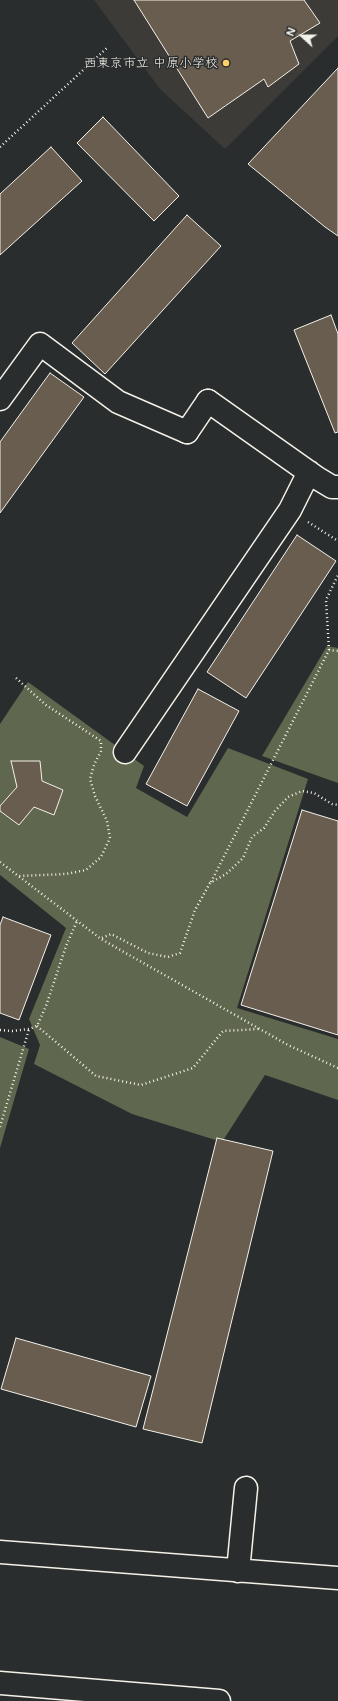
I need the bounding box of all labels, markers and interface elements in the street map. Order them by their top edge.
north arrow [282,16,322,56]
text: N [282,25,299,38]
place label: 西東京市立 中原小学校 [84,55,218,71]
marker: 西東京市立 中原小学校 [221,58,231,68]

